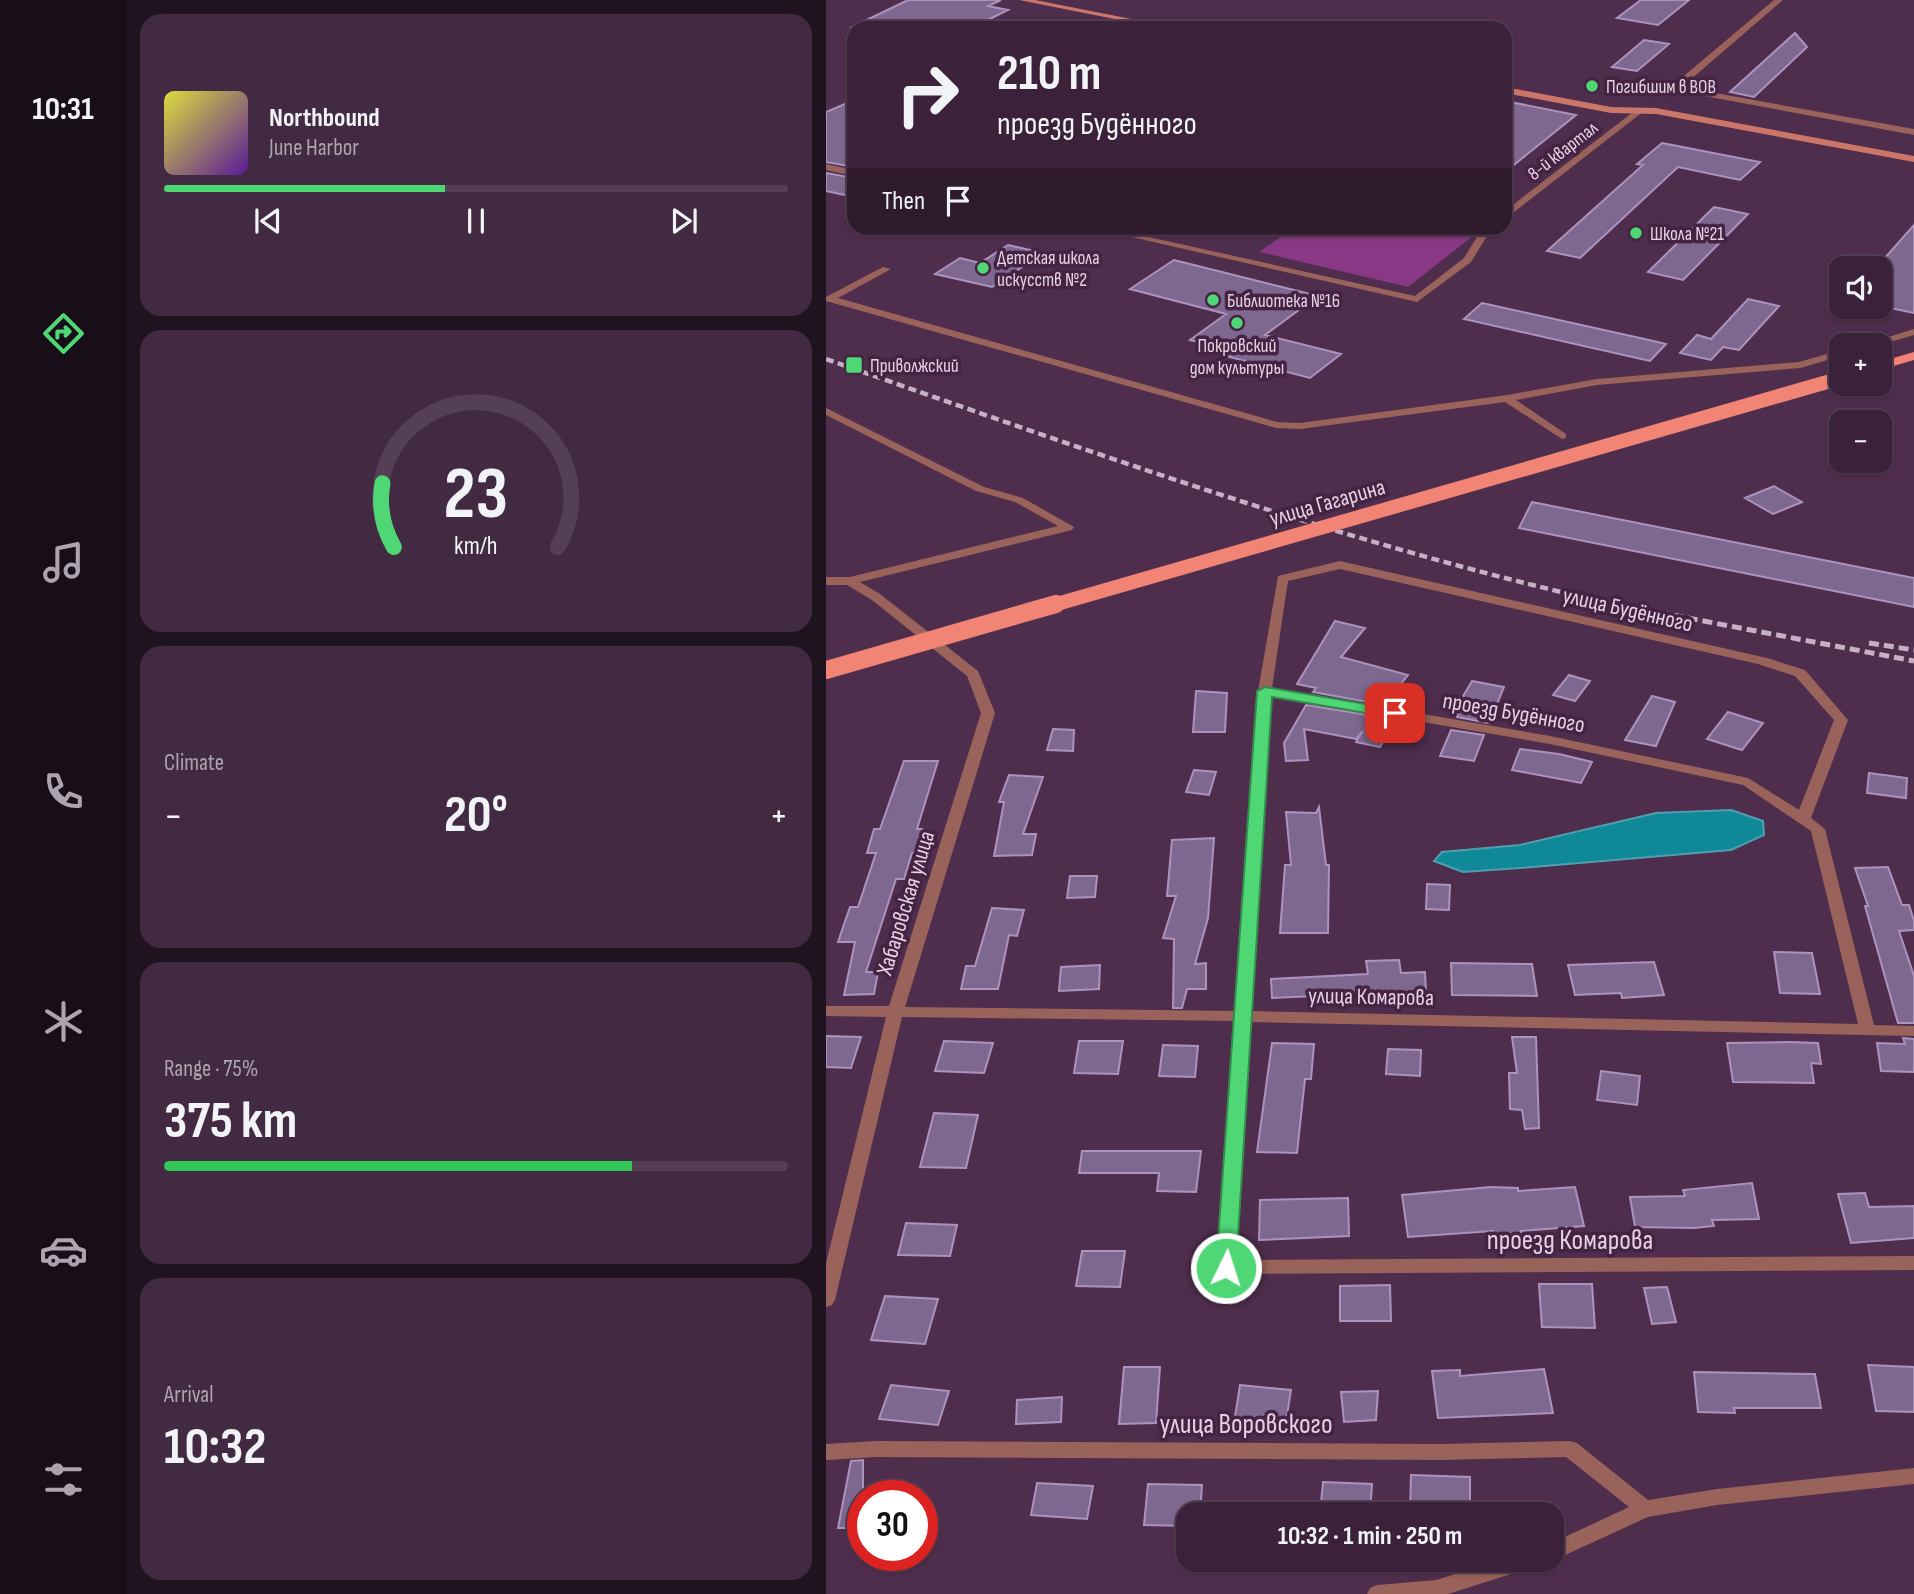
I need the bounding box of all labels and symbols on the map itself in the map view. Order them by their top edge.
place label: Погибшим в ВОВ [1606,76,1716,99]
marker: Погибшим в ВОВ [1584,78,1600,94]
street label: 8-й квартал [1523,116,1603,186]
place label: Школа №21 [1650,223,1724,246]
marker: Школа №21 [1628,225,1644,241]
place label: Детская школа искусств №2 [997,247,1100,292]
marker: Детская школа искусств №2 [975,260,991,276]
place label: Библиотека №16 [1227,290,1340,313]
marker: Библиотека №16 [1205,292,1221,308]
marker: Покровский дом культуры [1229,315,1245,331]
place label: Покровский дом культуры [1190,335,1284,380]
marker: Приволжский [844,355,864,375]
place label: Приволжский [870,355,959,378]
street label: улица Гагарина [1266,473,1388,533]
street label: улица Будённого [1560,581,1696,639]
pin [1365,683,1425,743]
street label: проезд Будённого [1441,687,1587,739]
street label: Хабаровская улица [870,828,941,980]
street label: улица Комарова [1308,982,1434,1012]
street label: проезд Комарова [1487,1224,1653,1257]
position arrow [1189,1231,1263,1305]
street label: улица Воровского [1159,1408,1333,1441]
speed limit sign: 30 [847,1480,938,1571]

